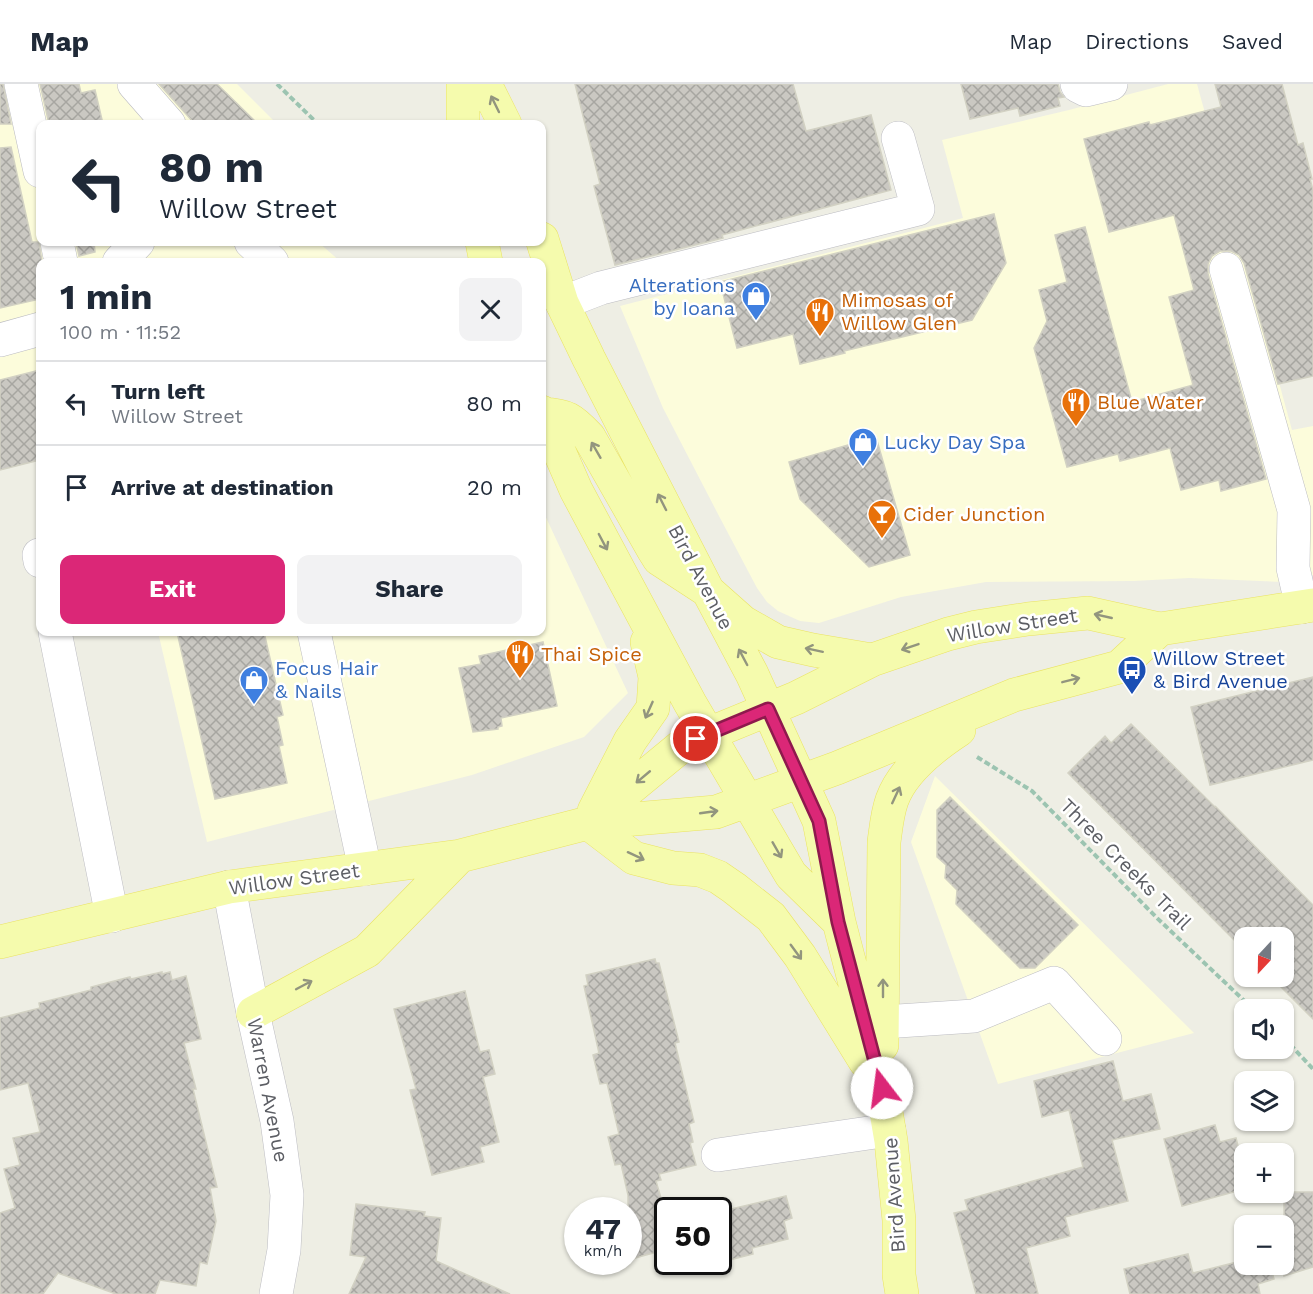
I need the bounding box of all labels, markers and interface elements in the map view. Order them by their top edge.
text: Map [30,25,89,58]
text: Map [1009,29,1052,54]
text: Directions [1085,29,1189,54]
text: Saved [1222,29,1283,54]
one-way arrow [489,96,501,114]
text: 80 m [159,143,264,192]
icon: left [60,144,138,222]
text: Willow Street [159,193,337,225]
place label: Alterations by Ioana [629,273,735,320]
text: 1 min [60,276,152,318]
button: close [459,278,522,341]
shop icon: Alterations by Ioana [740,280,772,322]
place label: Mimosas of Willow Glen [841,288,957,335]
restaurant icon: Mimosas of Willow Glen [804,296,836,338]
text: 100 m · 11:52 [60,320,181,344]
text: Turn left [111,379,205,404]
restaurant icon: Blue Water [1060,386,1092,428]
icon: left [60,387,93,420]
place label: Blue Water [1097,390,1204,414]
text: 80 m [466,391,522,416]
text: Willow Street [111,404,243,428]
shop icon: Lucky Day Spa [847,426,879,468]
place label: Lucky Day Spa [884,430,1026,454]
one-way arrow [590,442,602,459]
icon: arrive [60,471,93,504]
text: Arrive at destination [111,475,334,500]
text: 20 m [467,475,522,500]
one-way arrow [656,494,668,511]
bar icon: Cider Junction [866,498,898,540]
place label: Cider Junction [903,502,1045,526]
street label: Bird Avenue [663,520,739,634]
one-way arrow [598,533,610,551]
button: Exit [60,555,285,624]
button: Share [297,555,522,624]
street label: Willow Street [945,603,1080,647]
one-way arrow [1094,610,1113,622]
restaurant icon: Thai Spice [504,638,536,680]
place label: Thai Spice [541,642,642,666]
one-way arrow [901,642,920,653]
one-way arrow [805,644,824,655]
place label: Willow Street & Bird Avenue [1153,646,1288,693]
one-way arrow [737,648,748,666]
bus stop icon: Willow Street & Bird Avenue [1116,654,1148,696]
place label: Focus Hair & Nails [275,656,378,703]
shop icon: Focus Hair & Nails [238,664,270,706]
one-way arrow [1061,674,1080,685]
one-way arrow [643,701,654,719]
pin [670,713,721,764]
icon: arrive [679,722,712,755]
one-way arrow [635,771,651,784]
one-way arrow [890,786,902,804]
street label: Three Creeks Trail [1055,793,1197,935]
one-way arrow [699,806,718,817]
one-way arrow [771,841,783,858]
one-way arrow [627,851,645,862]
street label: Willow Street [227,858,362,900]
north arrow [1234,927,1294,987]
map controls [1234,927,1294,1275]
one-way arrow [790,943,803,959]
one-way arrow [877,978,889,998]
one-way arrow [295,979,313,990]
button: sound [1234,999,1294,1059]
street label: Warren Avenue [242,1016,294,1164]
position arrow [850,1056,914,1120]
button: layers [1234,1071,1294,1131]
street label: Bird Avenue [878,1137,910,1253]
button: + [1234,1143,1294,1203]
speed limit sign: 50 [654,1197,732,1275]
text: 47 [585,1211,621,1246]
button: − [1234,1215,1294,1275]
text: km/h [584,1242,622,1260]

